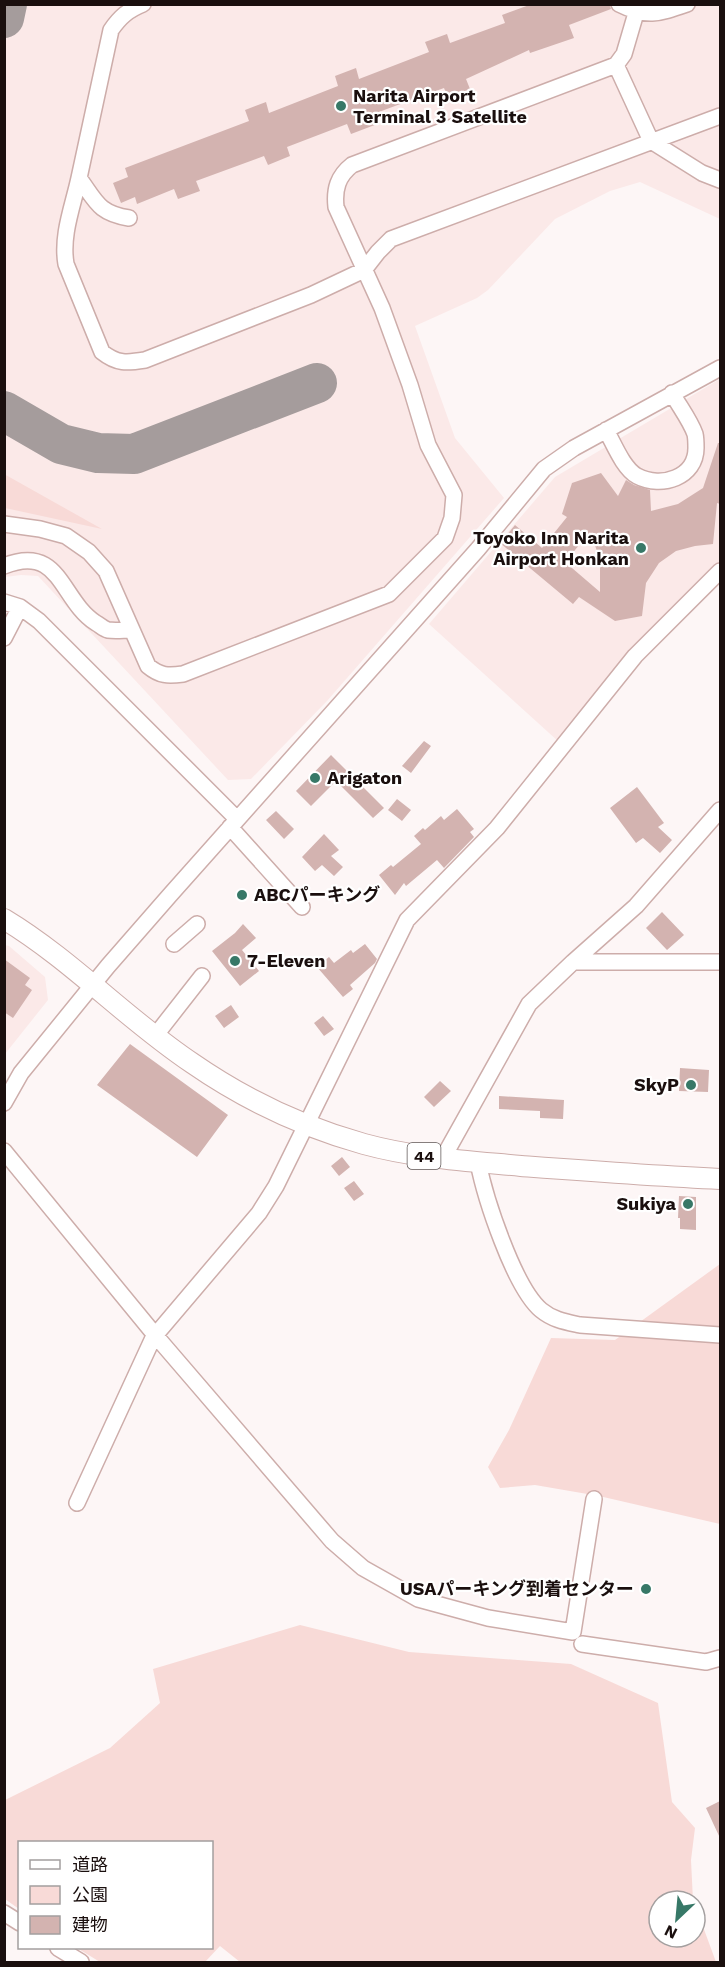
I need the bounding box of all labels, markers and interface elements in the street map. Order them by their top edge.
place label: Narita Airport Terminal 3 Satellite [353,85,527,127]
marker: Narita Airport Terminal 3 Satellite [334,99,348,113]
place label: Toyoko Inn Narita Airport Honkan [473,527,630,569]
marker: Toyoko Inn Narita Airport Honkan [634,541,648,555]
place label: Arigaton [327,767,402,788]
marker: Arigaton [308,771,322,785]
place label: ABCパーキング [254,884,380,905]
marker: ABCパーキング [235,888,249,902]
place label: 7-Eleven [247,950,325,971]
marker: 7-Eleven [228,954,242,968]
place label: SkyP [634,1074,679,1095]
marker: SkyP [684,1078,698,1092]
road number: 44 [408,1143,440,1169]
place label: Sukiya [616,1193,677,1214]
marker: Sukiya [681,1197,695,1211]
place label: USAパーキング到着センター [400,1578,634,1599]
marker: USAパーキング到着センター [639,1582,653,1596]
legend [18,1841,213,1949]
text: 道路 [72,1854,108,1875]
text: 公園 [72,1884,108,1905]
north arrow [647,1889,707,1949]
text: 建物 [72,1914,108,1935]
text: N [661,1921,680,1943]

